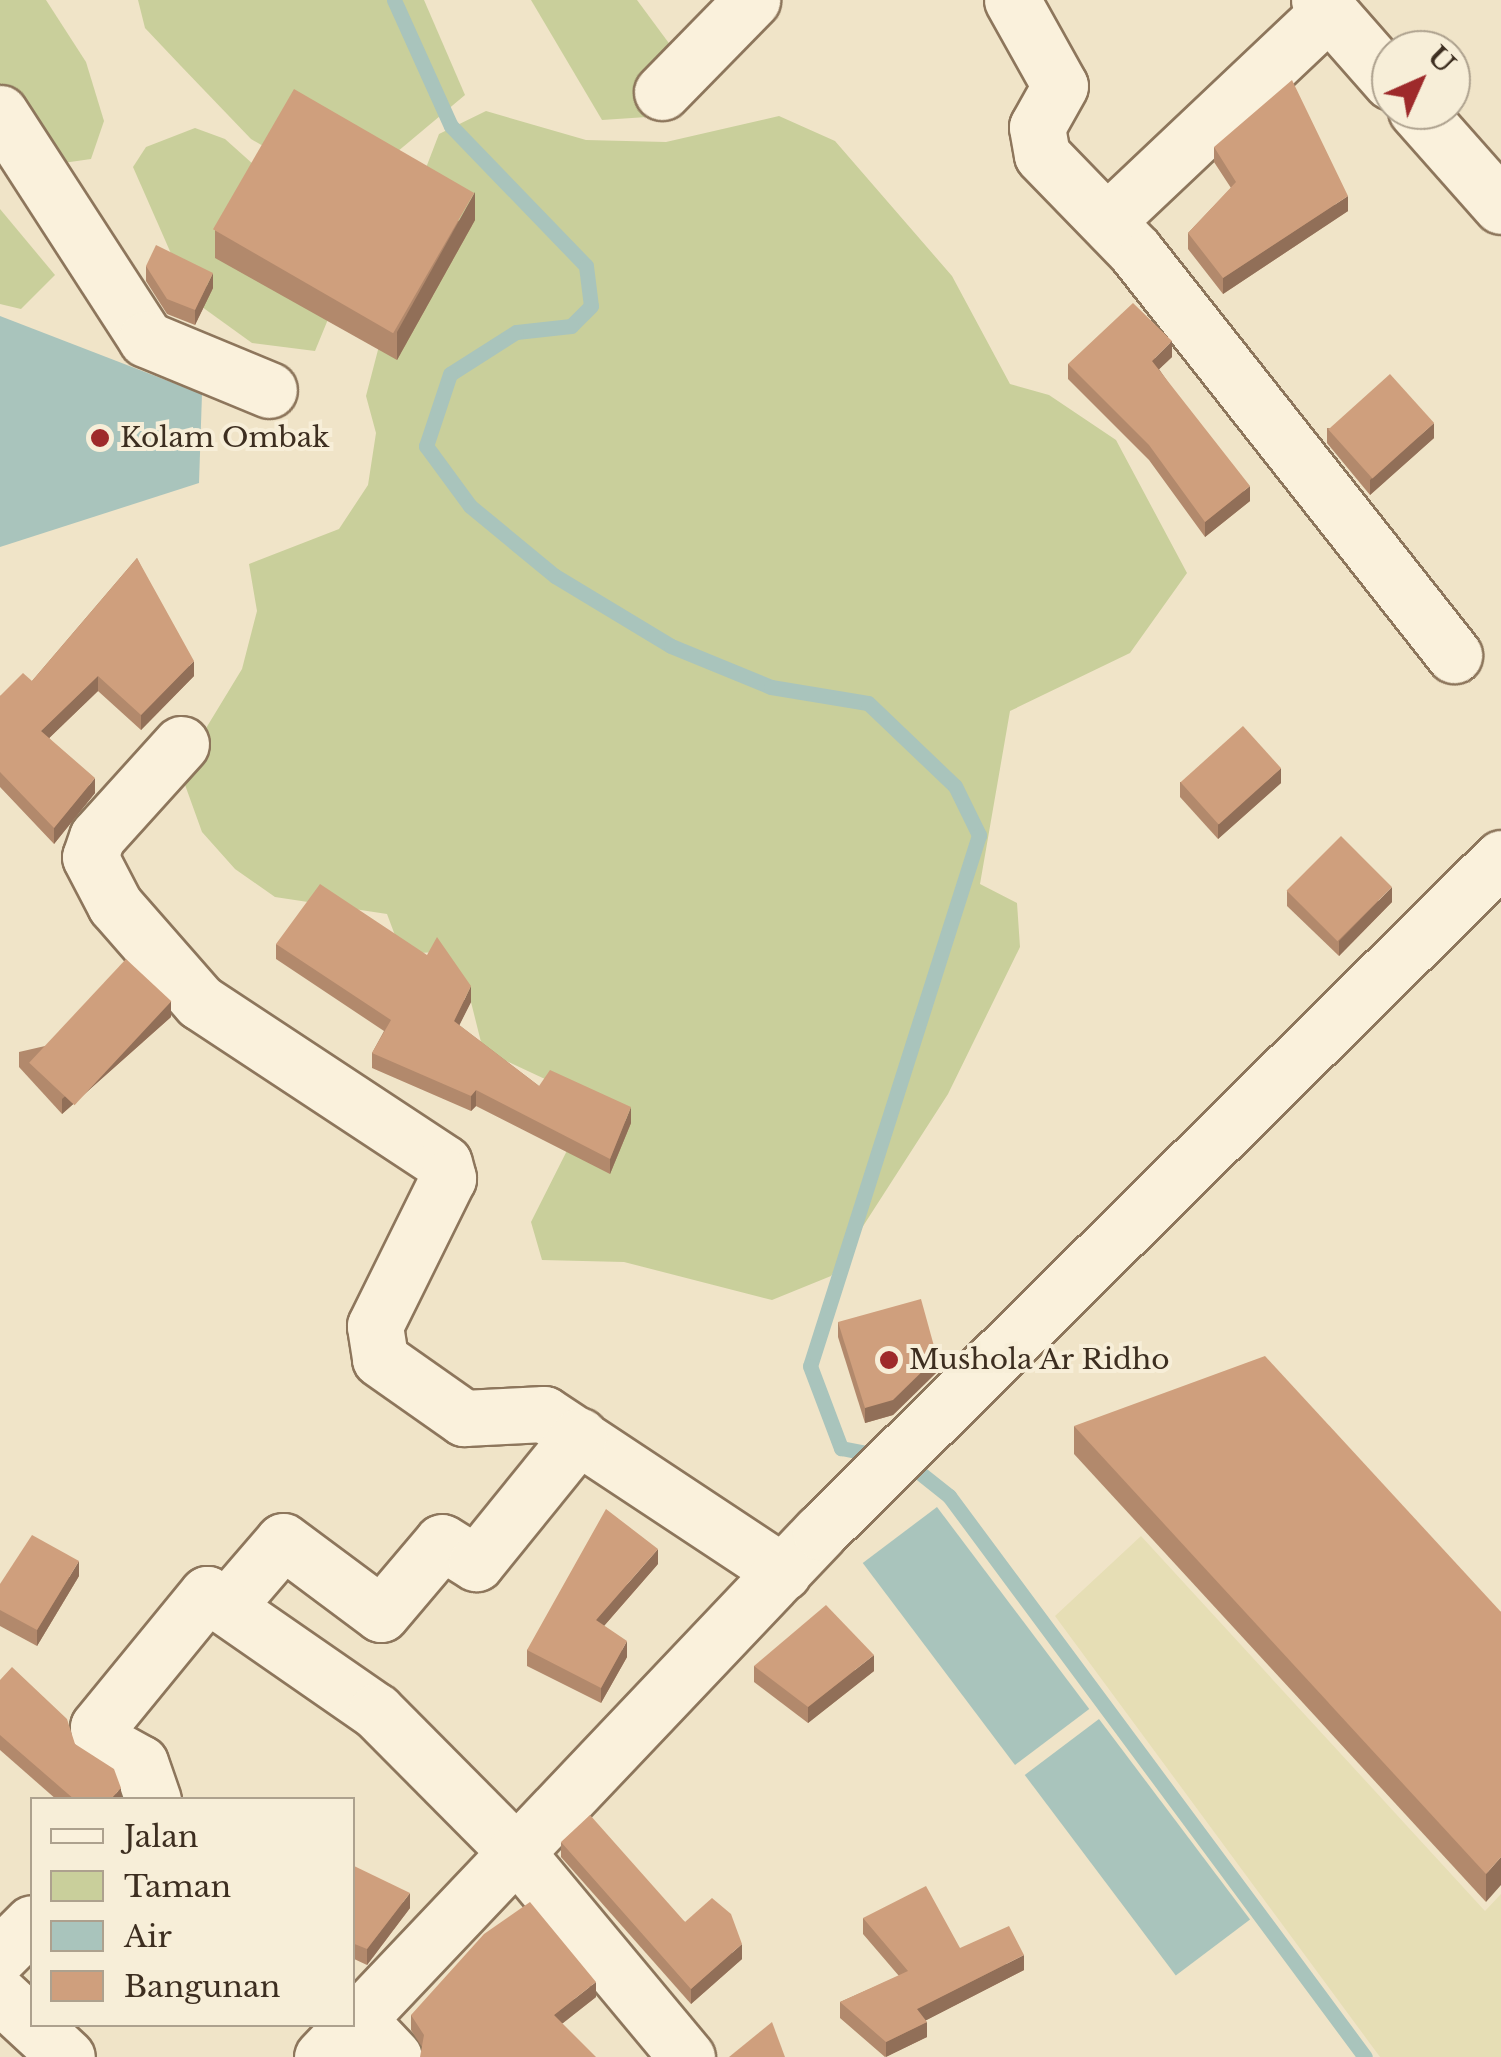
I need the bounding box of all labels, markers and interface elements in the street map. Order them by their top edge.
north arrow [1371,30,1471,130]
text: U [1420,39,1462,81]
place label: Kolam Ombak [120,421,330,455]
marker: Kolam Ombak [89,427,111,449]
place label: Mushola Ar Ridho [909,1343,1172,1377]
marker: Mushola Ar Ridho [878,1349,900,1371]
legend [30,1797,355,2027]
text: Jalan [124,1818,199,1855]
text: Taman [124,1868,231,1905]
text: Air [124,1918,172,1955]
text: Bangunan [124,1968,280,2005]

